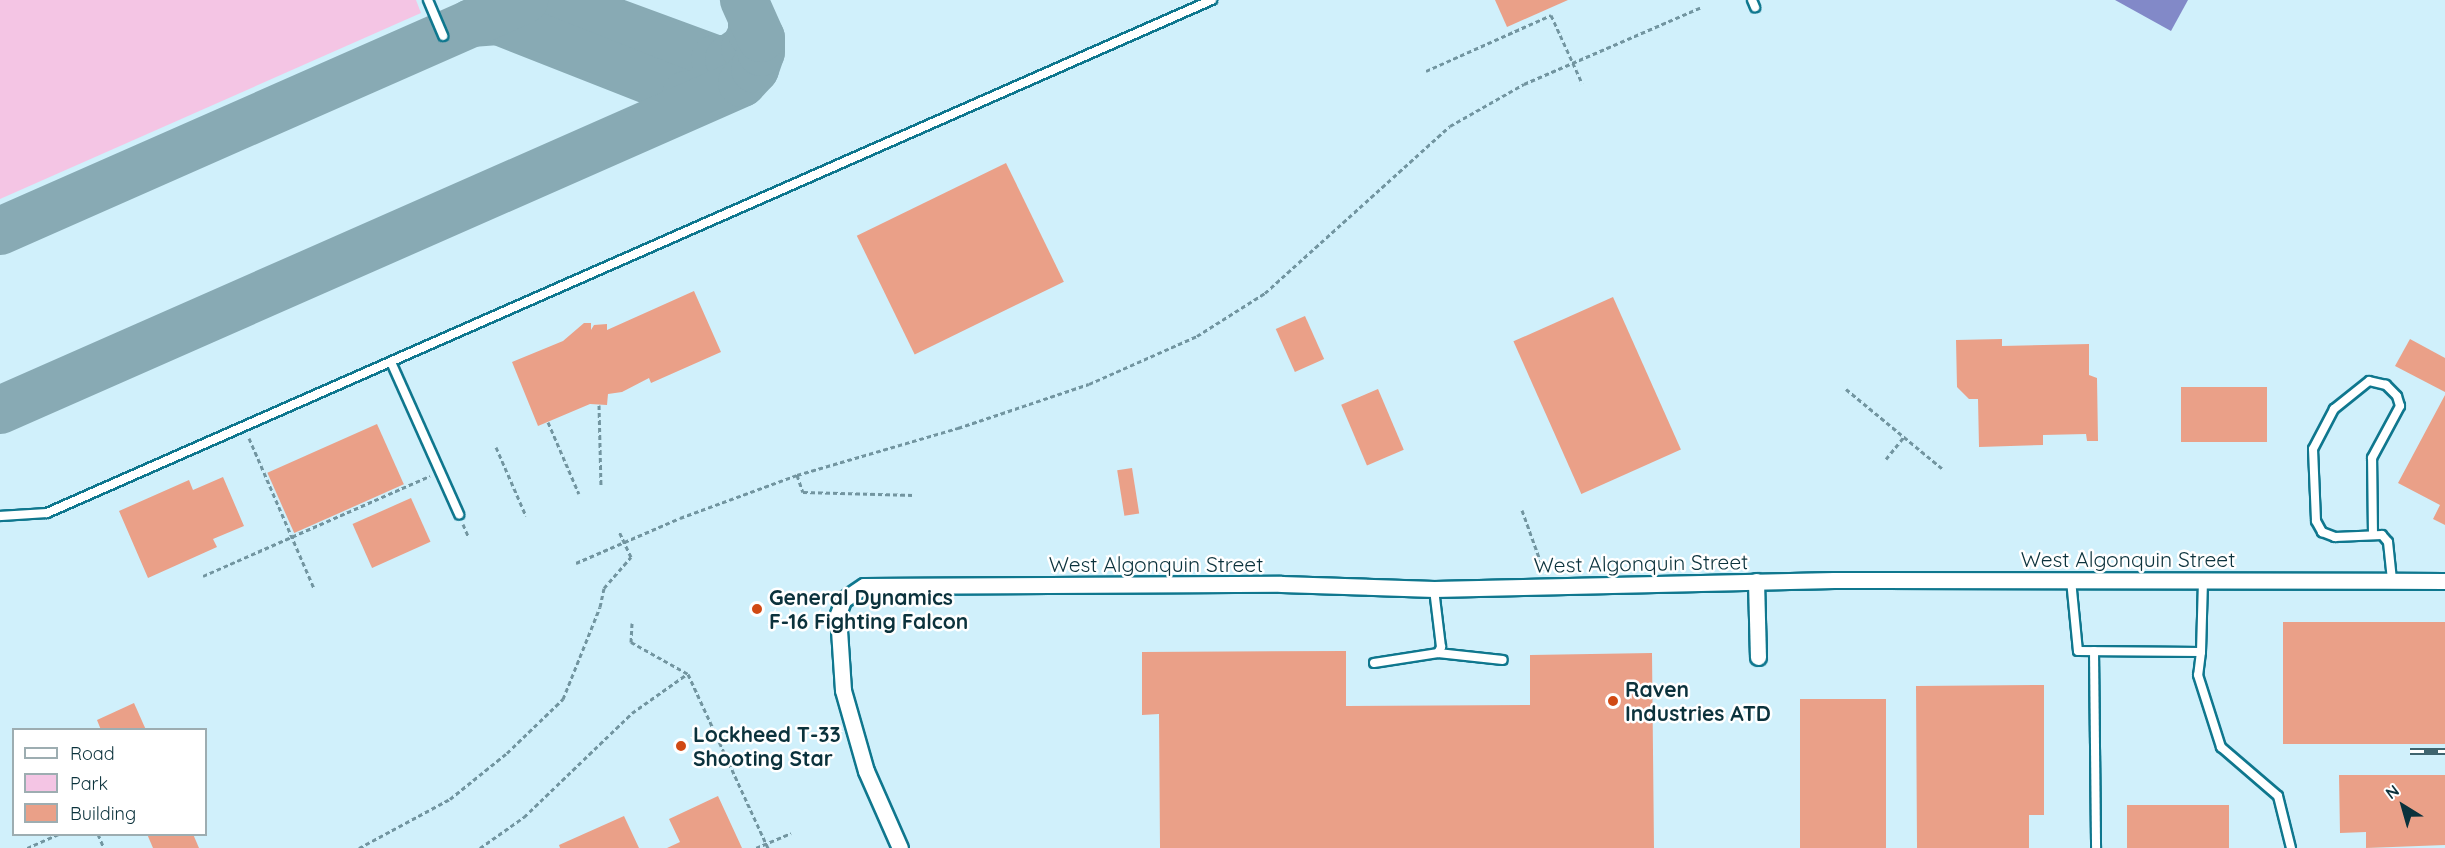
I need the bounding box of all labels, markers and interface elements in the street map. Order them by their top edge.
street label: West Algonquin Street [2021,546,2235,572]
street label: West Algonquin Street [1533,549,1749,577]
street label: West Algonquin Street [1049,551,1263,577]
place label: General Dynamics F-16 Fighting Falcon [769,584,968,634]
marker: General Dynamics F-16 Fighting Falcon [750,602,764,616]
place label: Raven Industries ATD [1625,676,1771,726]
marker: Raven Industries ATD [1606,694,1620,708]
place label: Lockheed T-33 Shooting Star [693,721,841,771]
legend [12,728,207,836]
marker: Lockheed T-33 Shooting Star [674,739,688,753]
text: Road [70,742,115,765]
text: Park [70,772,108,795]
north arrow [2373,776,2433,836]
text: N [2381,780,2403,803]
text: Building [70,802,136,825]

